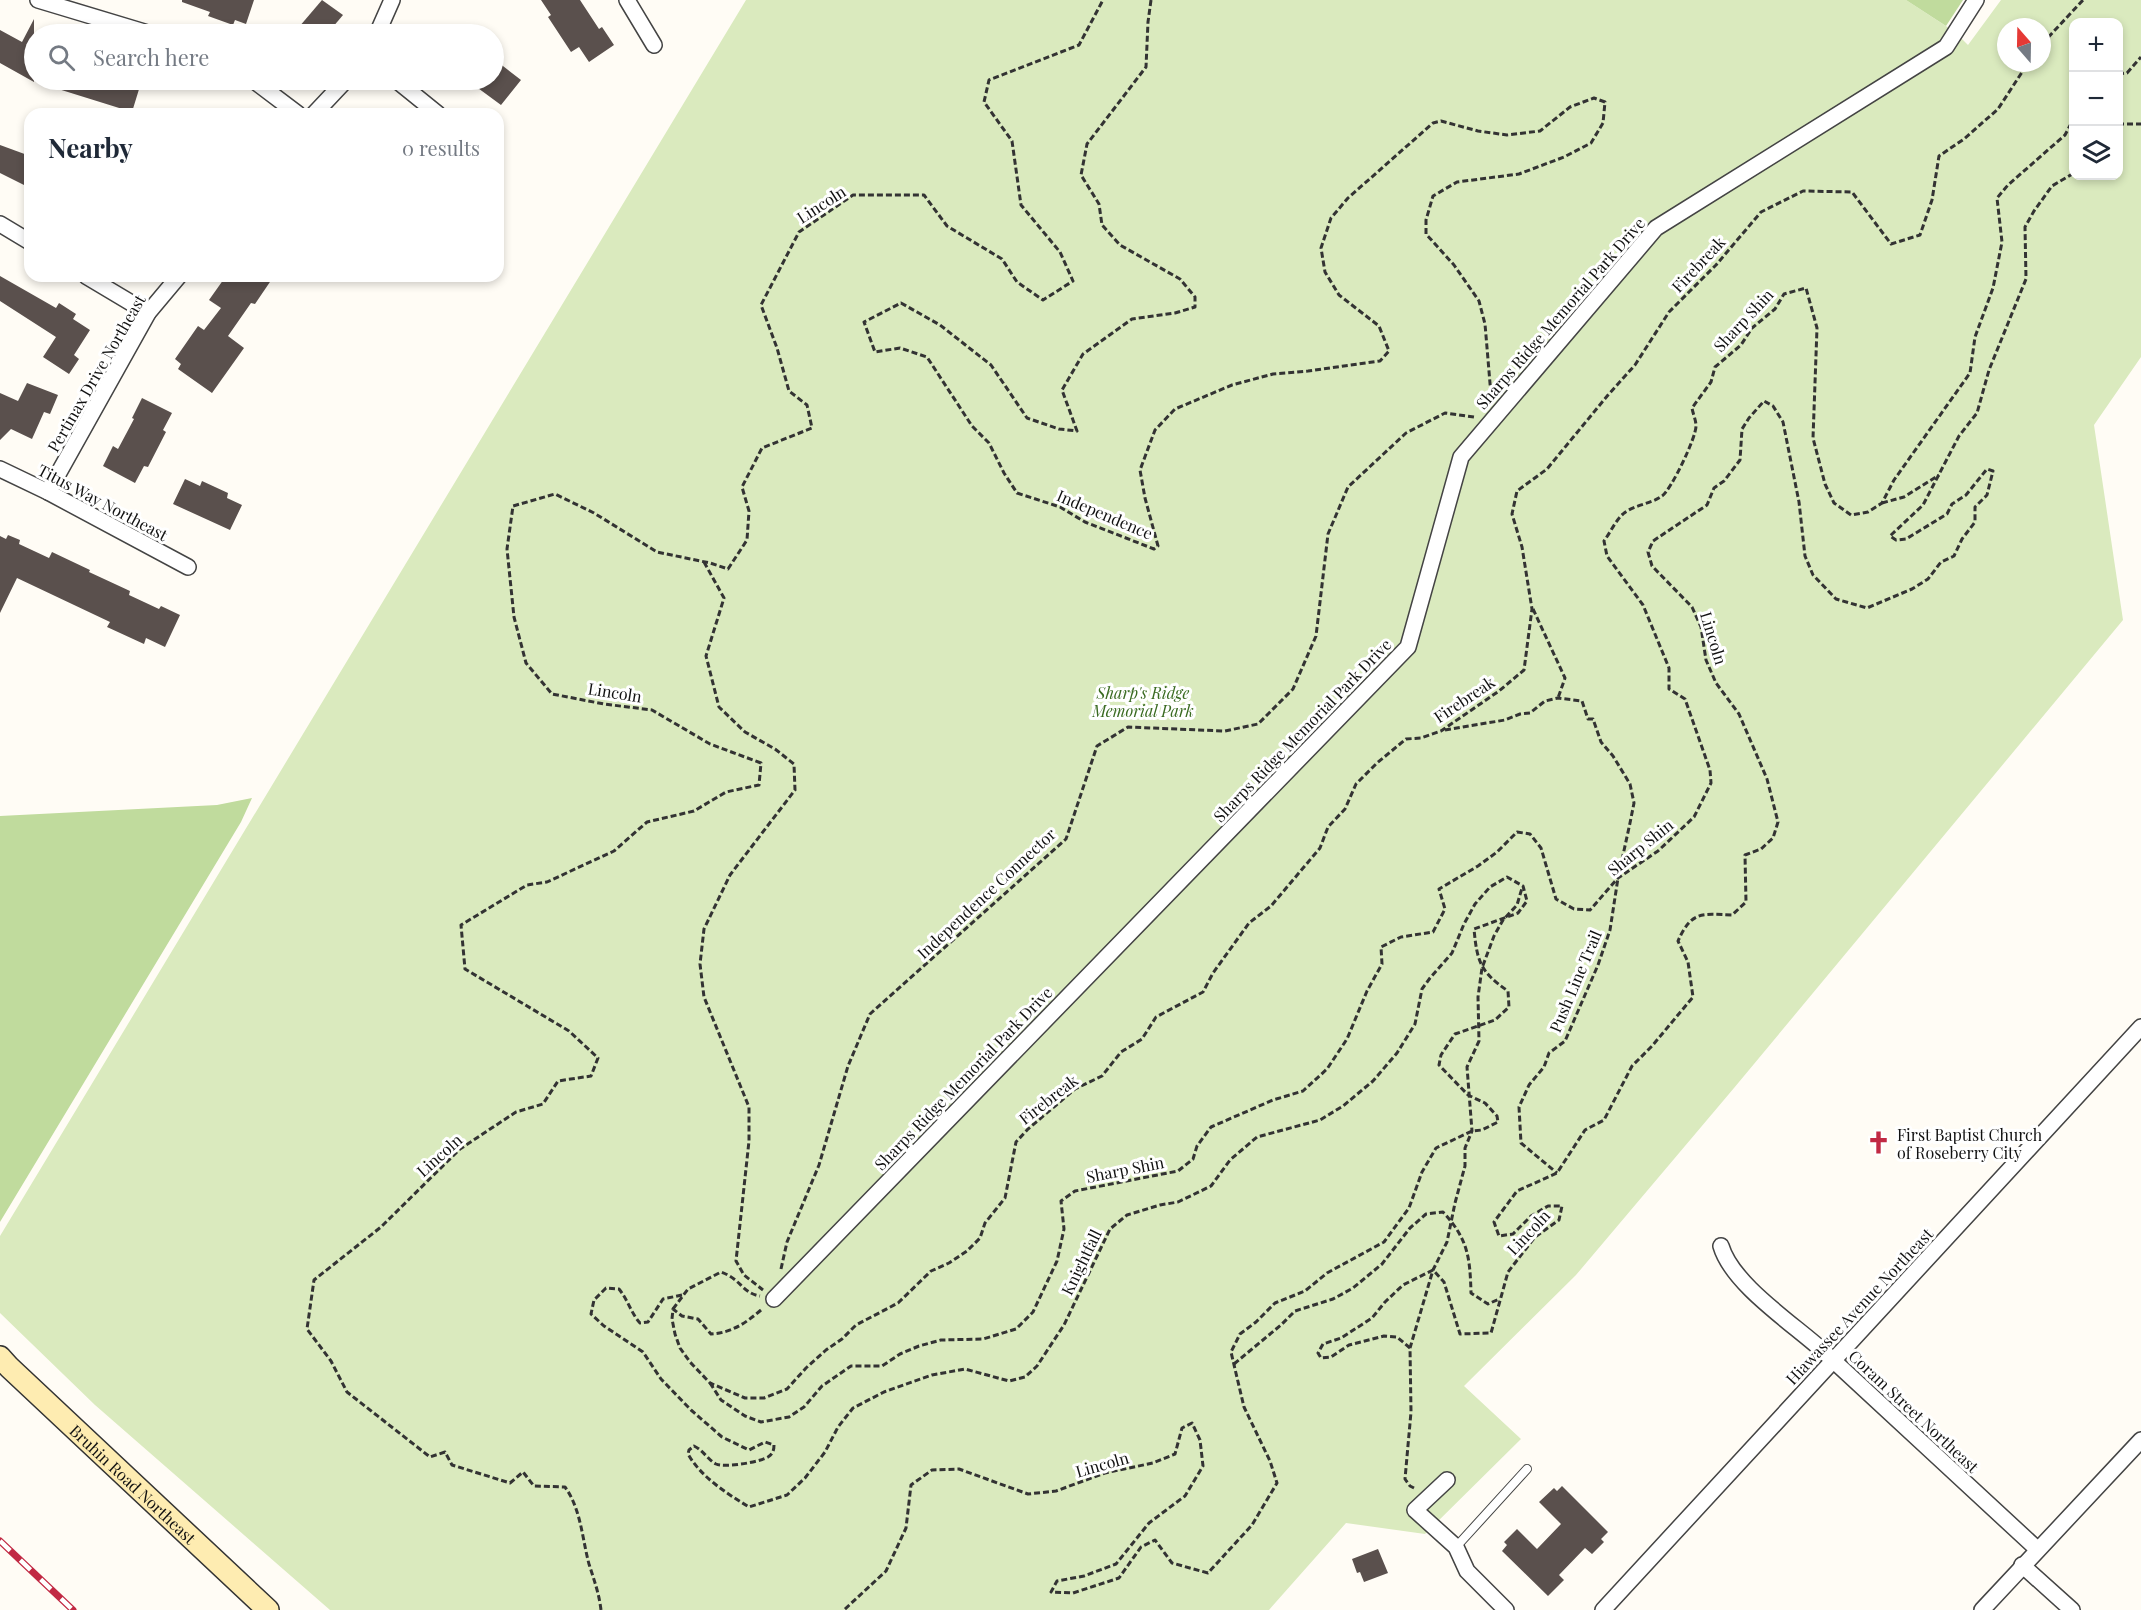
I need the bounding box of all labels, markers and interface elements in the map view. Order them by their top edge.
north arrow [1997,18,2051,72]
map controls [2069,18,2123,180]
button: + [2069,18,2123,72]
search box [24,24,504,90]
icon: search [45,41,78,74]
text: Search here [93,42,209,72]
button: − [2069,72,2123,126]
button: layers [2069,126,2123,180]
text: Nearby [48,130,133,165]
text: 0 results [402,134,480,161]
street label: Lincoln [793,180,850,228]
street label: Sharps Ridge Memorial Park Drive [1471,213,1649,413]
street label: Firebreak [1667,231,1729,297]
street label: Sharp Shin [1708,284,1778,356]
street label: Pertinax Drive Northeast [42,290,150,455]
street label: Titus Way Northeast [34,459,172,545]
street label: Independence [1054,484,1156,544]
street label: Lincoln [1696,609,1732,667]
street label: Sharps Ridge Memorial Park Drive [1209,634,1395,826]
street label: Firebreak [1429,671,1499,727]
street label: Lincoln [587,677,644,707]
park label: Sharp's Ridge Memorial Park [1091,682,1194,721]
street label: Sharp Shin [1603,814,1678,880]
street label: Independence Connector [912,823,1060,963]
street label: Push Line Trail [1544,926,1606,1035]
street label: Sharps Ridge Memorial Park Drive [870,982,1056,1174]
street label: Firebreak [1014,1069,1082,1129]
place label: First Baptist Church of Roseberry City [1897,1124,2043,1163]
street label: Lincoln [412,1129,466,1181]
church icon: First Baptist Church of Roseberry City [1866,1130,1892,1156]
street label: Sharp Shin [1084,1151,1166,1187]
street label: Lincoln [1502,1205,1554,1259]
street label: Hiawassee Avenue Northeast [1781,1223,1937,1389]
street label: Knightfall [1056,1225,1106,1298]
street label: Coram Street Northeast [1844,1345,1984,1477]
street label: Bruhin Road Northeast [66,1419,201,1548]
street label: Lincoln [1073,1446,1131,1482]

